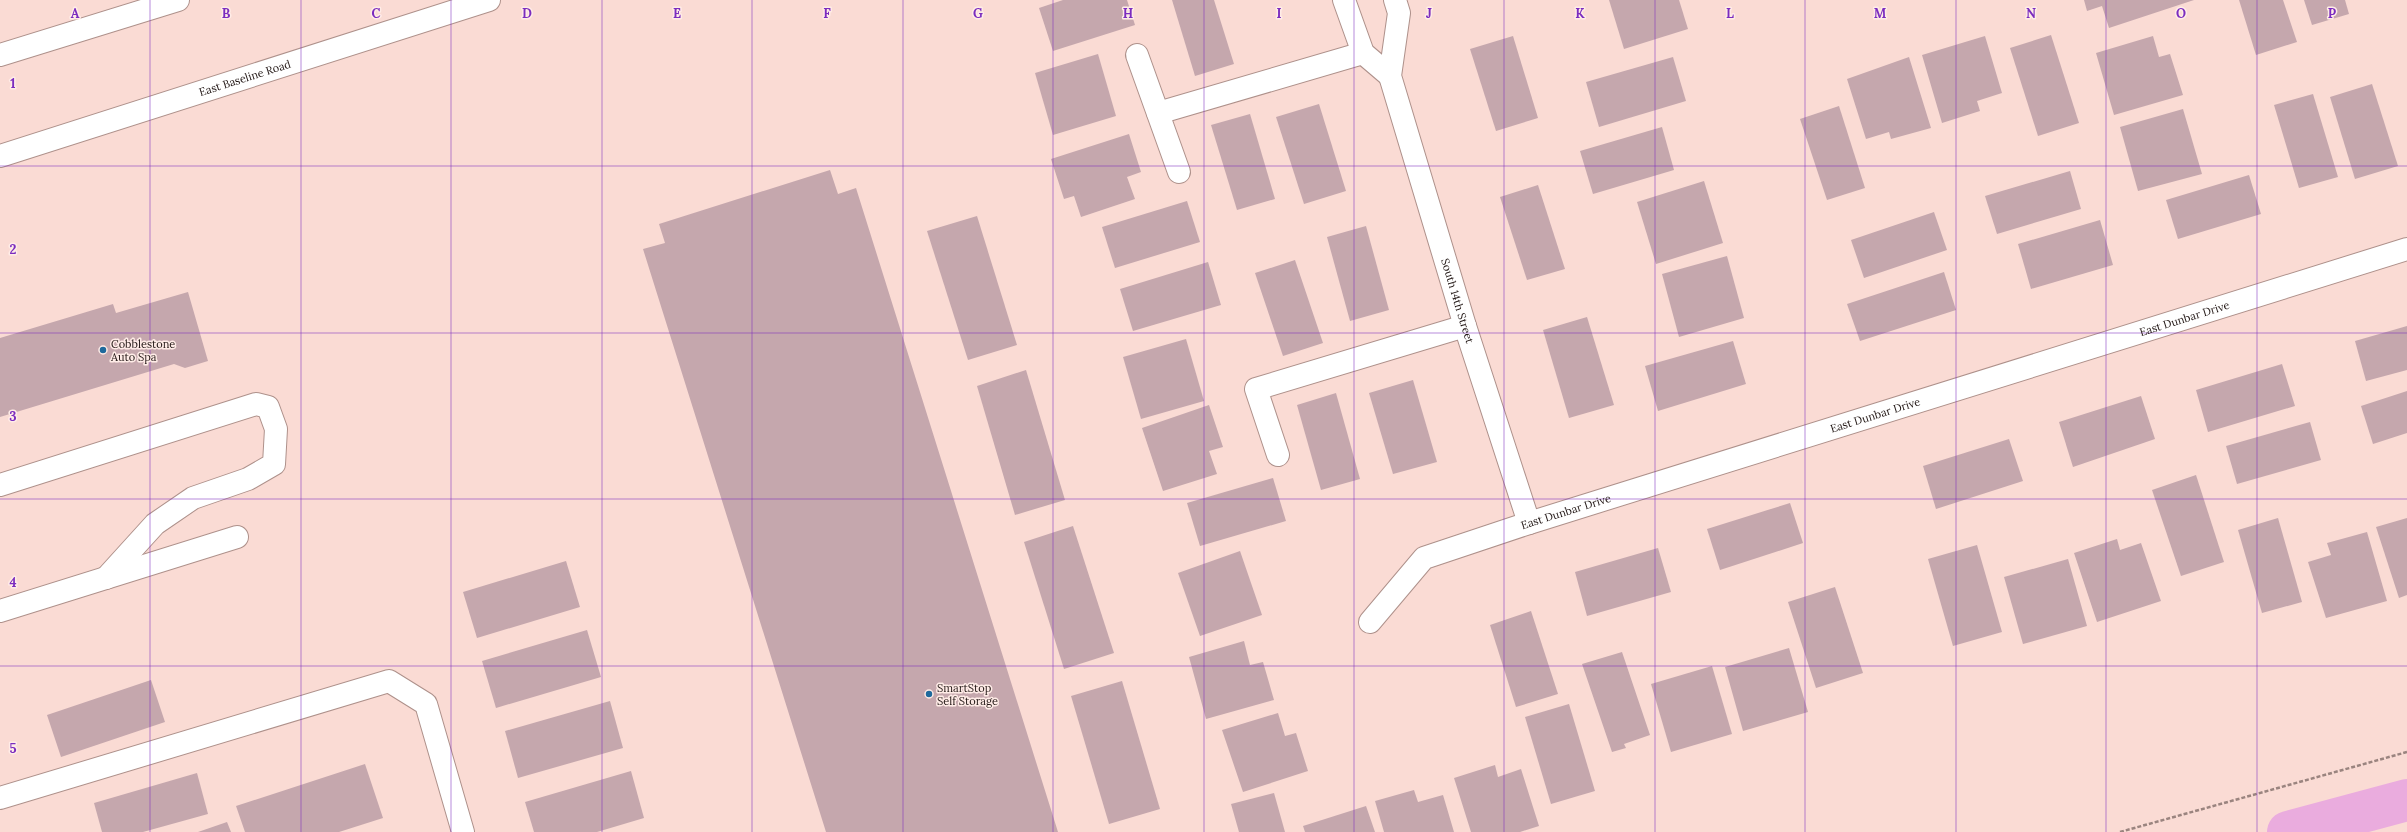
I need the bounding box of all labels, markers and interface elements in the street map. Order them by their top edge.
text: A [71,5,80,22]
text: B [222,5,231,22]
text: C [372,5,381,22]
text: D [522,5,532,22]
text: E [673,5,681,22]
text: F [823,5,831,22]
text: G [973,5,983,22]
text: H [1123,5,1133,22]
text: I [1276,5,1282,22]
text: J [1426,5,1432,22]
text: K [1575,5,1585,22]
text: L [1726,5,1734,22]
text: M [1874,5,1887,22]
text: N [2026,5,2036,22]
text: O [2176,5,2186,22]
text: P [2328,5,2337,22]
street label: East Baseline Road [197,57,293,99]
text: 1 [10,75,16,92]
text: 2 [10,241,17,258]
street label: South 14th Street [1438,257,1477,346]
street label: East Dunbar Drive [2138,298,2231,339]
place label: Cobblestone Auto Spa [110,337,175,364]
marker: Cobblestone Auto Spa [98,345,108,355]
street label: East Dunbar Drive [1828,394,1922,436]
text: 3 [9,408,17,425]
street label: East Dunbar Drive [1519,491,1613,532]
text: 4 [9,574,17,591]
place label: SmartStop Self Storage [937,681,998,708]
marker: SmartStop Self Storage [924,689,934,699]
text: 5 [9,740,17,757]

